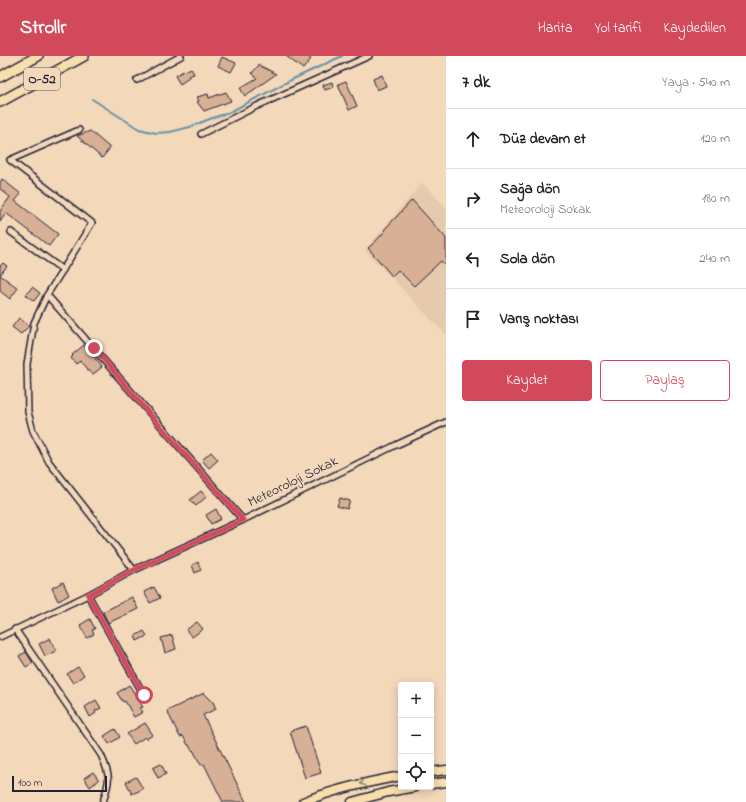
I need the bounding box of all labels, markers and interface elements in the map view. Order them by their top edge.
text: Strollr [20,15,66,42]
text: Harita [538,18,573,39]
text: Yol tarifi [595,18,641,39]
text: Kaydedilen [663,18,726,39]
road number: O-52 [24,68,60,90]
text: 7 dk [462,70,490,95]
text: Yaya · 540 m [662,73,730,92]
icon: ahead [462,128,484,150]
text: Düz devam et [500,128,586,150]
text: 120 m [700,129,730,148]
text: Sağa dön [500,178,560,200]
icon: right [462,188,484,210]
text: 180 m [702,189,730,208]
text: Meteoroloji Sokak [500,200,591,219]
icon: left [462,248,484,270]
text: Sola dön [500,248,555,270]
text: 240 m [699,249,730,268]
icon: arrive [462,308,484,330]
text: Varış noktası [500,308,579,330]
route end [85,339,103,357]
button: Kaydet [462,360,592,401]
button: Paylaş [600,360,730,401]
street label: Meteoroloji Sokak [244,451,342,513]
map controls [398,682,434,790]
button: + [398,682,434,718]
route start [135,686,153,704]
button: − [398,718,434,754]
button: locate [398,754,434,790]
scale bar [12,774,107,793]
text: 100 m [18,775,42,791]
one-way arrow [359,779,366,787]

